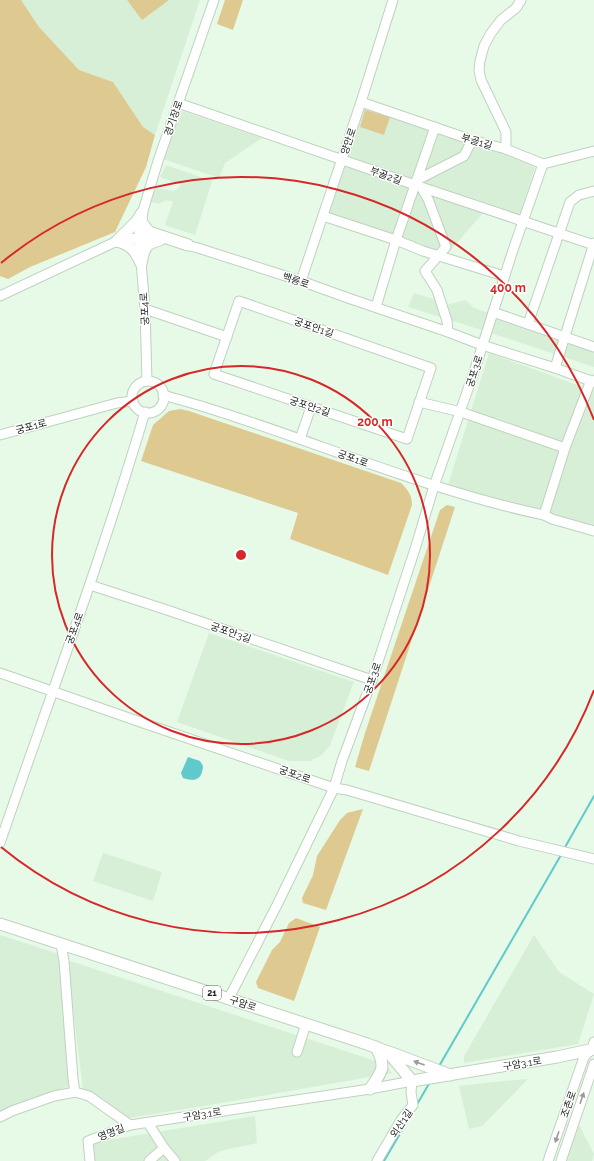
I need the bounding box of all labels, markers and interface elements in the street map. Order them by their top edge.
street label: 경기장로 [162,99,185,137]
street label: 양안로 [339,126,358,156]
street label: 부골1길 [460,132,494,151]
street label: 부골2길 [369,165,403,186]
street label: 백릉로 [281,271,311,290]
text: 400 m [490,281,526,295]
street label: 궁포4로 [138,292,151,326]
street label: 궁포안1길 [293,316,335,339]
street label: 궁포3로 [464,354,485,389]
street label: 궁포안2길 [288,395,332,418]
text: 200 m [357,415,393,429]
street label: 궁포1로 [14,417,48,436]
street label: 궁포1로 [336,448,370,469]
centre of rings [234,548,248,562]
street label: 궁포4로 [64,611,85,646]
street label: 궁포안3길 [209,620,253,645]
street label: 궁포3로 [362,661,383,696]
street label: 궁포2로 [278,764,312,785]
road number: 21 [203,986,221,1000]
street label: 구암로 [228,994,258,1013]
street label: 구암3.1로 [502,1055,542,1072]
one-way arrow [413,1060,425,1066]
street label: 조촌로 [559,1089,578,1119]
one-way arrow [580,1091,586,1103]
street label: 구암3.1로 [182,1106,222,1123]
street label: 외산1길 [388,1107,415,1140]
street label: 영명길 [96,1122,126,1143]
one-way arrow [554,1131,560,1143]

